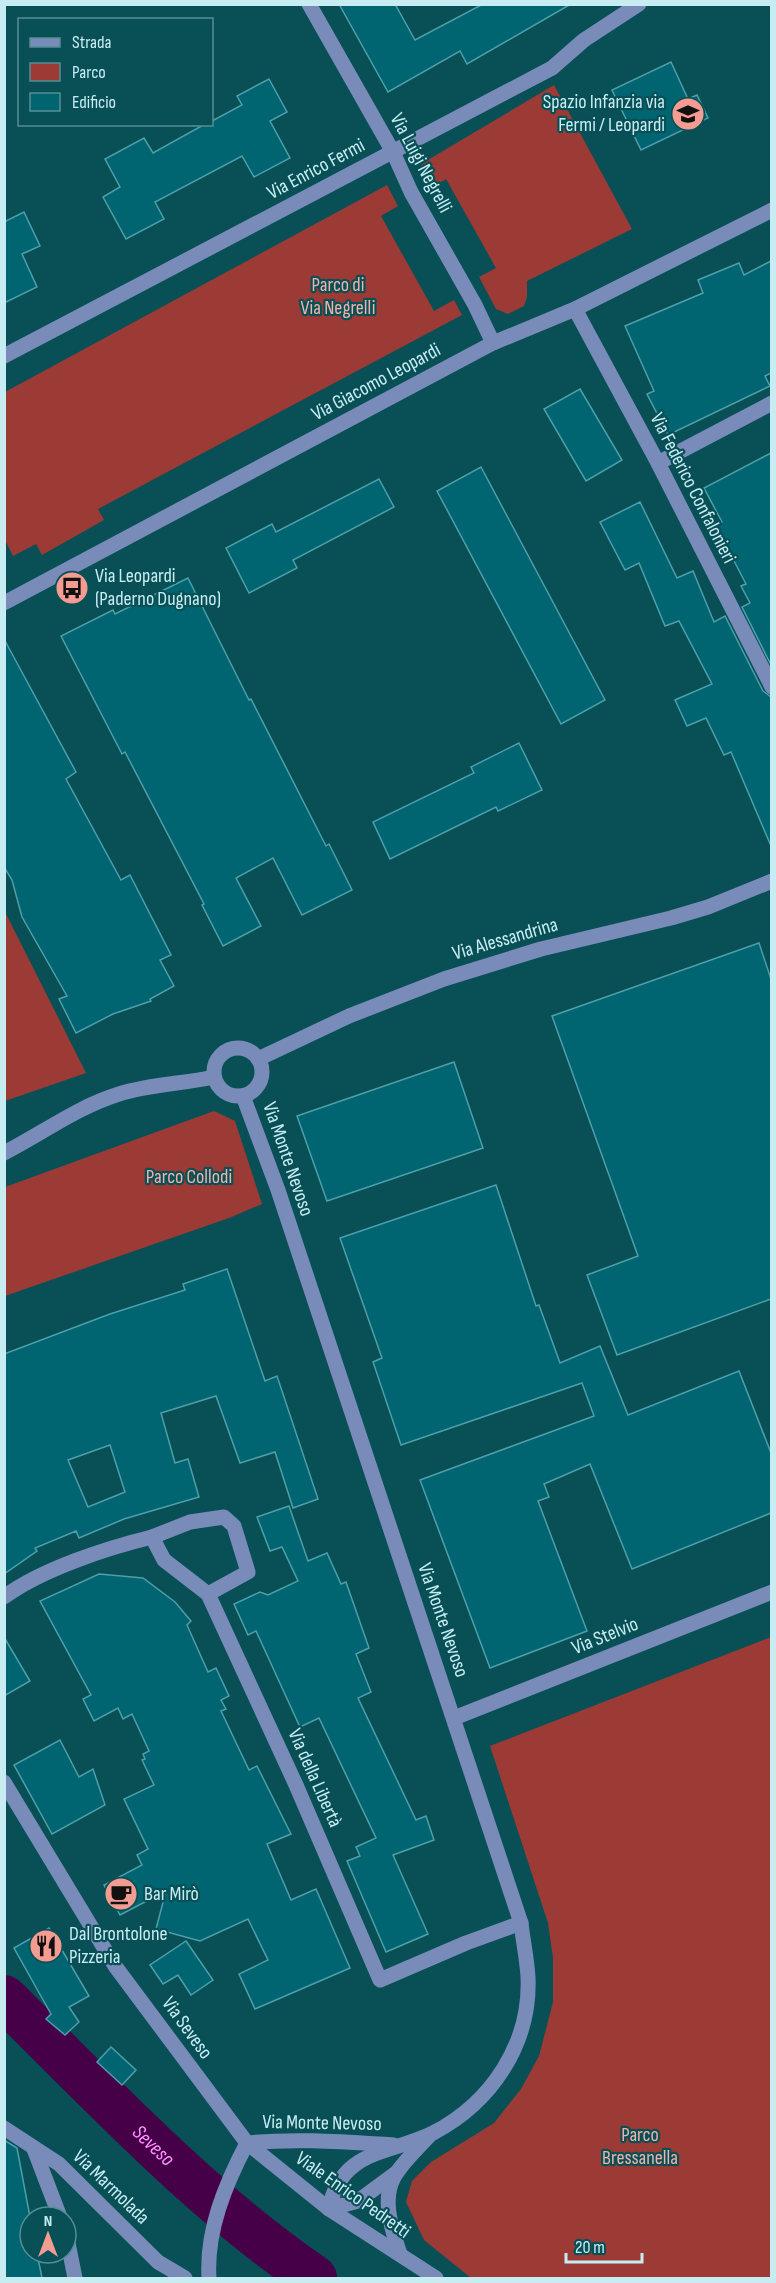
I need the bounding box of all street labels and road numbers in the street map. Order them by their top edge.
street label: Via Luigi Negrelli [385,109,457,217]
street label: Via Enrico Fermi [263,133,369,205]
street label: Via Giacomo Leopardi [307,338,445,426]
street label: Via Federico Confalonieri [645,409,741,567]
street label: Via Alessandrina [450,913,560,965]
street label: Via Monte Nevoso [257,1099,319,1219]
street label: Via Monte Nevoso [412,1560,474,1680]
street label: Via Stelvio [568,1612,642,1660]
street label: Via della Libertà [283,1725,347,1831]
street label: Via Seveso [156,1992,218,2064]
street label: Via Monte Nevoso [262,2110,382,2136]
street label: Via Marmolada [68,2144,154,2230]
street label: Viale Enrico Pedretti [291,2146,415,2244]

